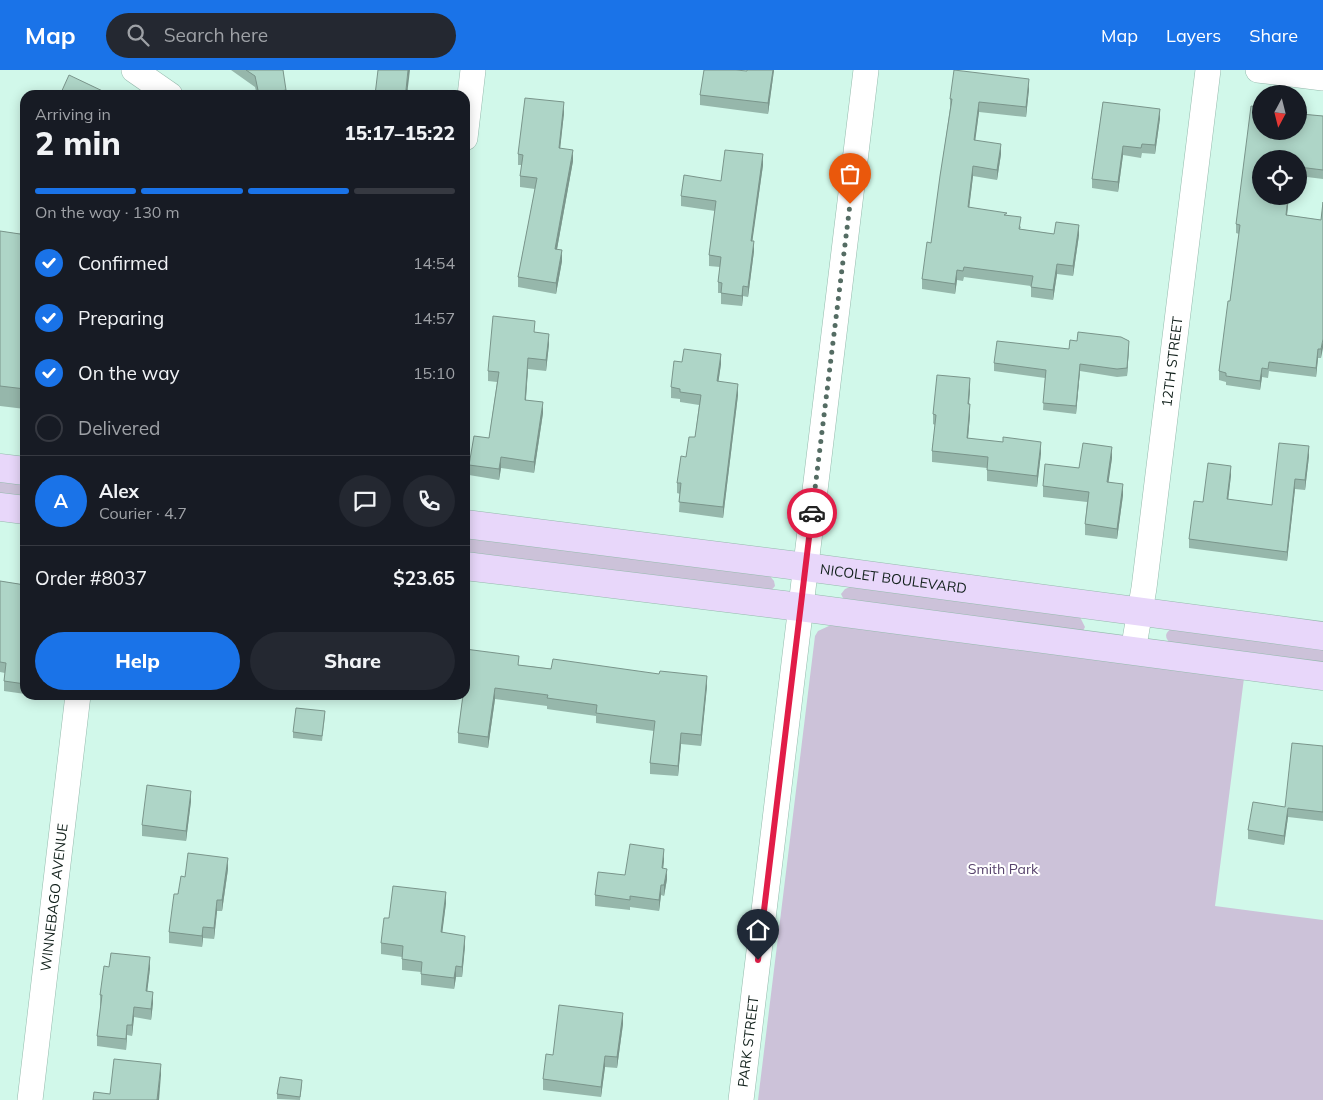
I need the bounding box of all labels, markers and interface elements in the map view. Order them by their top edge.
search box [106,13,456,58]
text: Map [25,20,76,50]
icon: search [124,21,152,49]
text: Search here [164,23,268,47]
text: Map [1101,24,1138,47]
text: Layers [1166,24,1221,47]
text: Share [1249,24,1298,47]
north arrow [1252,85,1308,140]
map controls [1252,85,1307,205]
text: Arriving in [35,104,111,124]
text: 15:17–15:22 [344,121,455,145]
text: 2 min [35,123,121,163]
button: locate [1252,150,1307,205]
pin [829,153,871,204]
icon: bag [836,160,864,188]
text: On the way · 130 m [35,202,180,222]
icon: check [35,249,63,277]
text: Confirmed [78,251,169,275]
text: 14:54 [413,253,455,273]
icon: check [35,304,63,332]
text: Preparing [78,306,164,330]
text: 14:57 [413,308,455,328]
street label: 12TH STREET [1157,315,1187,408]
icon: check [35,359,63,387]
text: On the way [78,361,180,385]
text: 15:10 [413,363,455,383]
text: Delivered [78,416,160,440]
button: chat [339,475,391,527]
button: phone [403,475,455,527]
text: Alex [99,479,139,503]
courier [787,488,837,538]
text: A [54,489,68,513]
icon: car [798,499,826,527]
text: Courier · 4.7 [99,503,187,523]
street label: NICOLET BOULEVARD [819,560,968,597]
text: Order #8037 [35,566,147,590]
text: $23.65 [393,566,455,590]
button: Help [35,632,240,690]
button: Share [250,632,455,690]
street label: WINNEBAGO AVENUE [36,822,72,973]
park label: Smith Park [968,860,1039,878]
pin [737,909,779,960]
icon: home [744,916,772,944]
street label: PARK STREET [734,994,763,1088]

